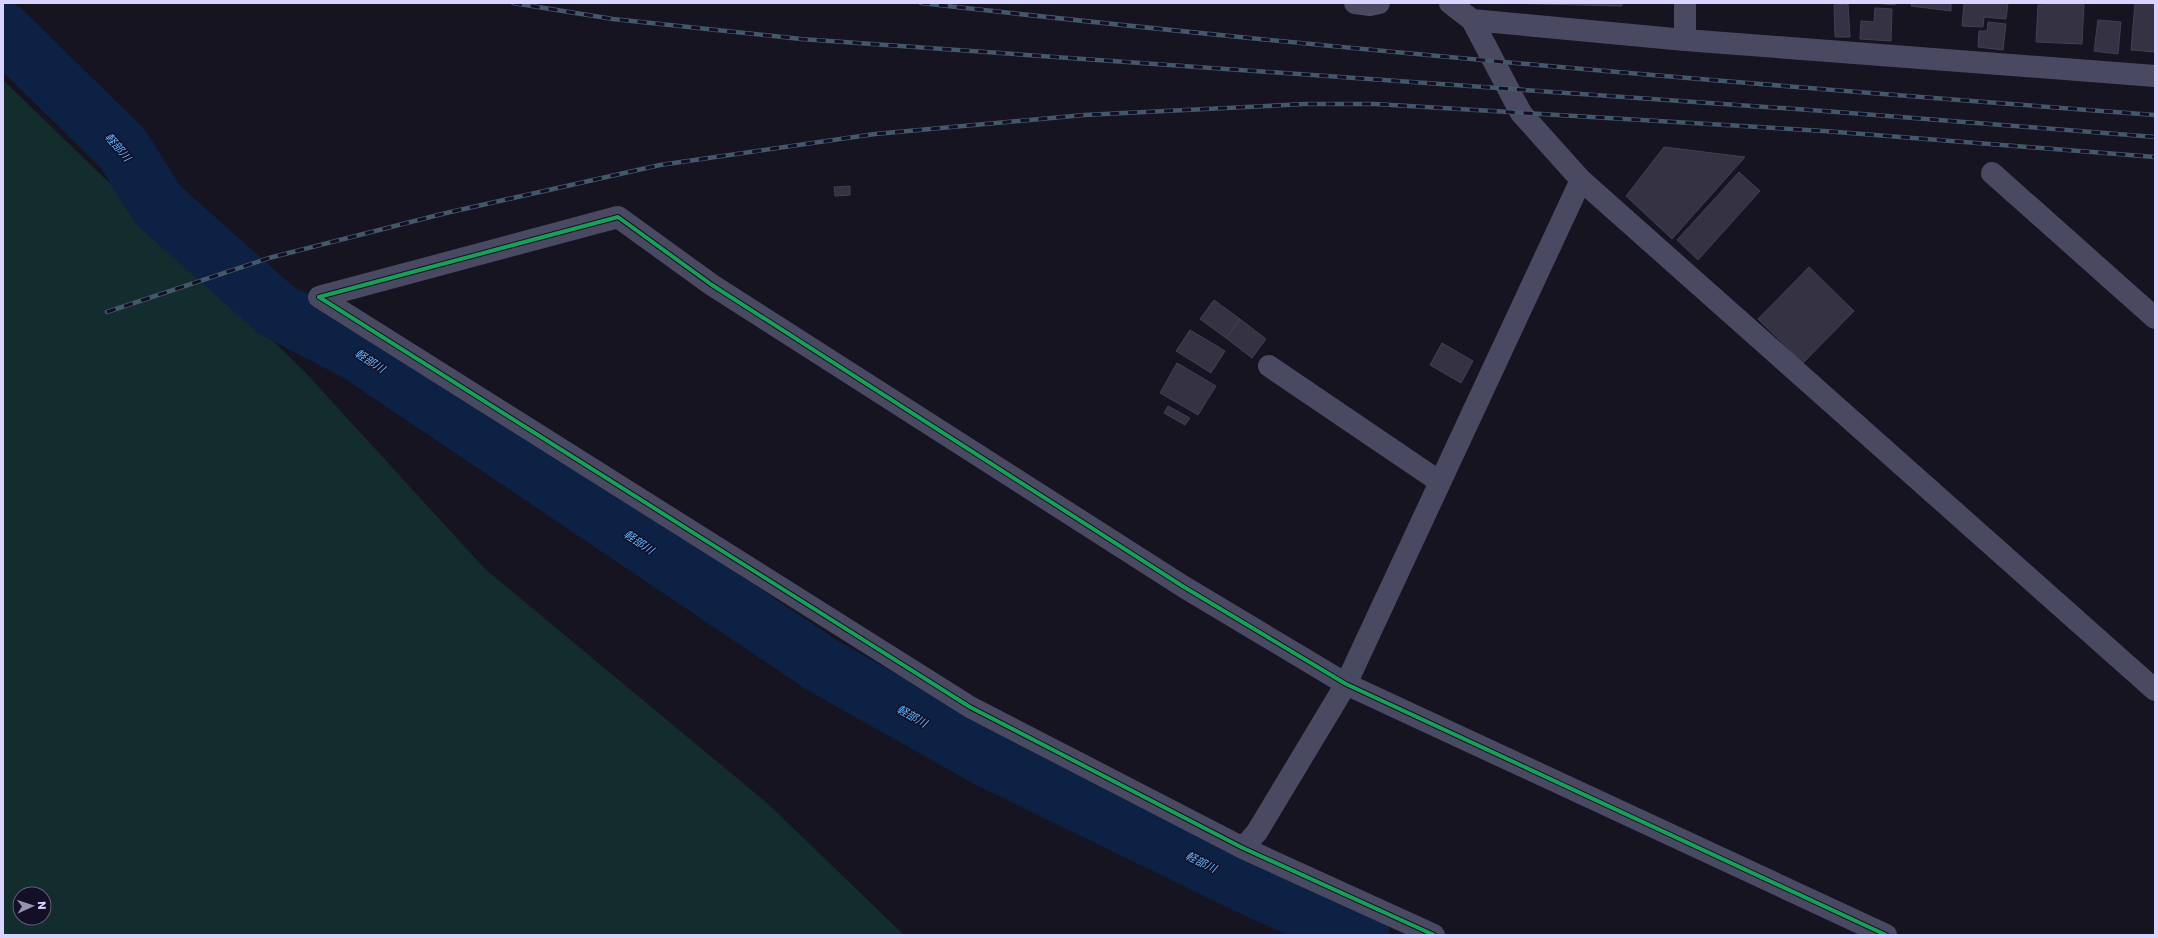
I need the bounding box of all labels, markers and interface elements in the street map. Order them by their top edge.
water label: 軽部川 [101,129,135,166]
water label: 軽部川 [352,345,389,377]
water label: 軽部川 [621,526,658,558]
water label: 軽部川 [894,701,931,731]
water label: 軽部川 [1183,848,1220,877]
north arrow [12,886,52,926]
text: N [34,901,50,910]

